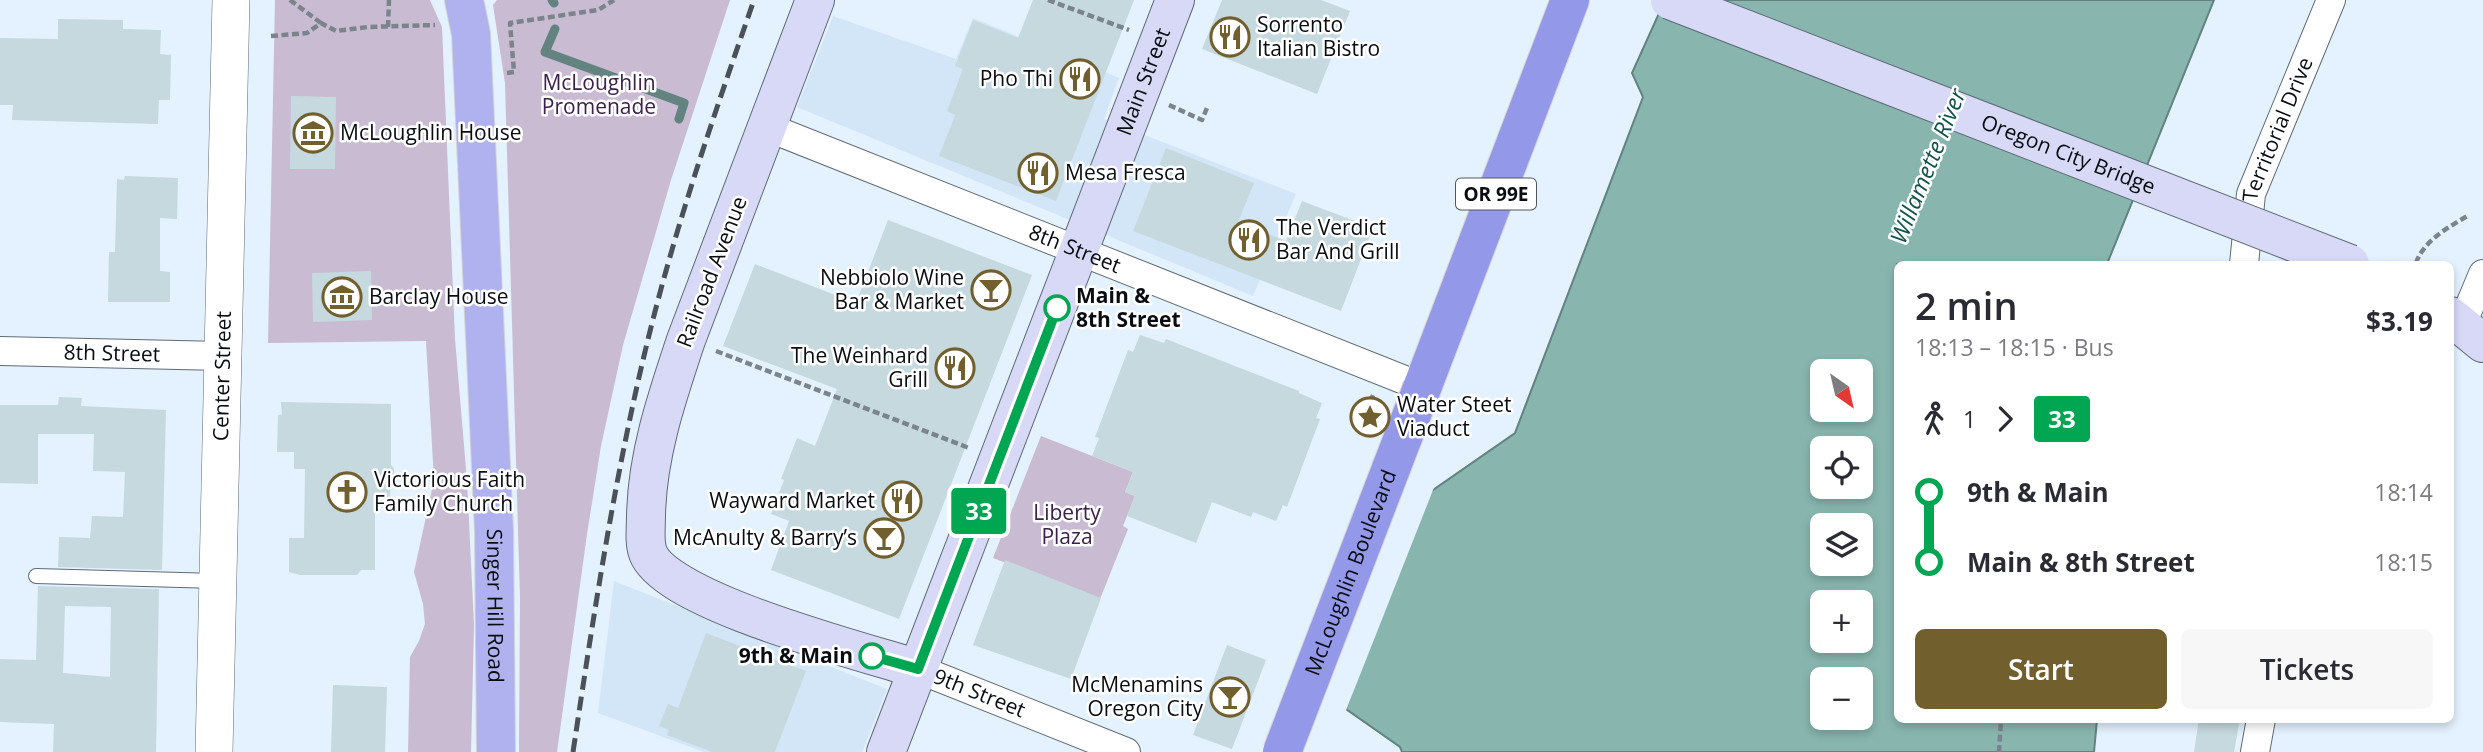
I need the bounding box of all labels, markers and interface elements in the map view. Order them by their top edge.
place label: Sorrento Italian Bistro [1257,10,1380,62]
restaurant icon: Sorrento Italian Bistro [1209,16,1251,58]
street label: Main Street [1109,24,1176,139]
street label: Territorial Drive [2235,53,2319,203]
restaurant icon: Pho Thi [1059,58,1101,100]
place label: Pho Thi [980,64,1053,92]
park label: McLoughlin Promenade [542,68,656,120]
water label: Willamette River [1881,83,1973,248]
street label: Oregon City Bridge [1977,107,2160,200]
museum icon: McLoughlin House [292,112,334,154]
place label: McLoughlin House [340,118,521,146]
restaurant icon: Mesa Fresca [1017,152,1059,194]
place label: Mesa Fresca [1065,158,1186,186]
road number: OR 99E [1456,178,1536,210]
street label: Railroad Avenue [669,192,753,351]
place label: The Verdict Bar And Grill [1276,213,1400,265]
street label: 8th Street [1025,217,1125,279]
restaurant icon: The Verdict Bar And Grill [1228,219,1270,261]
place label: Nebbiolo Wine Bar & Market [820,263,964,315]
bar icon: Nebbiolo Wine Bar & Market [970,269,1012,311]
museum icon: Barclay House [321,276,363,318]
text: 2 min [1915,279,2018,331]
place label: Main & 8th Street [1076,281,1181,333]
place label: Barclay House [369,282,509,310]
marker: Main & 8th Street [1044,295,1070,321]
text: $3.19 [2366,303,2433,339]
street label: Center Street [206,311,237,441]
text: 18:13 – 18:15 · Bus [1915,331,2114,363]
street label: 8th Street [63,337,161,368]
place label: The Weinhard Grill [791,341,928,393]
restaurant icon: The Weinhard Grill [934,347,976,389]
north arrow [1810,359,1872,422]
map controls [1810,359,1873,730]
place label: Water Steet Viaduct [1397,390,1511,442]
place icon: Water Steet Viaduct [1349,396,1391,438]
icon: walk [1915,400,1953,438]
icon: forward [1986,400,2024,438]
text: 33 [2048,402,2076,435]
text: 1 [1963,403,1976,435]
button: locate [1810,436,1873,499]
place label: Victorious Faith Family Church [374,465,525,517]
street label: McLoughlin Boulevard [1298,465,1402,679]
church icon: Victorious Faith Family Church [326,471,368,513]
text: 9th & Main [1967,474,2109,510]
text: 18:14 [2374,476,2433,508]
restaurant icon: Wayward Market [881,480,923,522]
place label: Wayward Market [709,486,875,514]
line badge: 33 [948,488,1010,534]
text: 33 [965,494,993,527]
park label: Liberty Plaza [1033,498,1101,550]
button: layers [1810,513,1873,576]
bar icon: McAnulty & Barry’s [863,517,905,559]
place label: McAnulty & Barry’s [673,523,857,551]
street label: Singer Hill Road [481,529,510,683]
text: Main & 8th Street [1967,544,2195,580]
text: 18:15 [2374,546,2433,578]
button: + [1810,590,1873,653]
button: Start [1915,629,2167,709]
button: Tickets [2181,629,2433,709]
place label: 9th & Main [739,641,853,669]
marker: 9th & Main [859,643,885,669]
street label: 9th Street [930,662,1030,723]
button: − [1810,667,1873,730]
place label: McMenamins Oregon City [1071,670,1203,722]
bar icon: McMenamins Oregon City [1209,676,1251,718]

